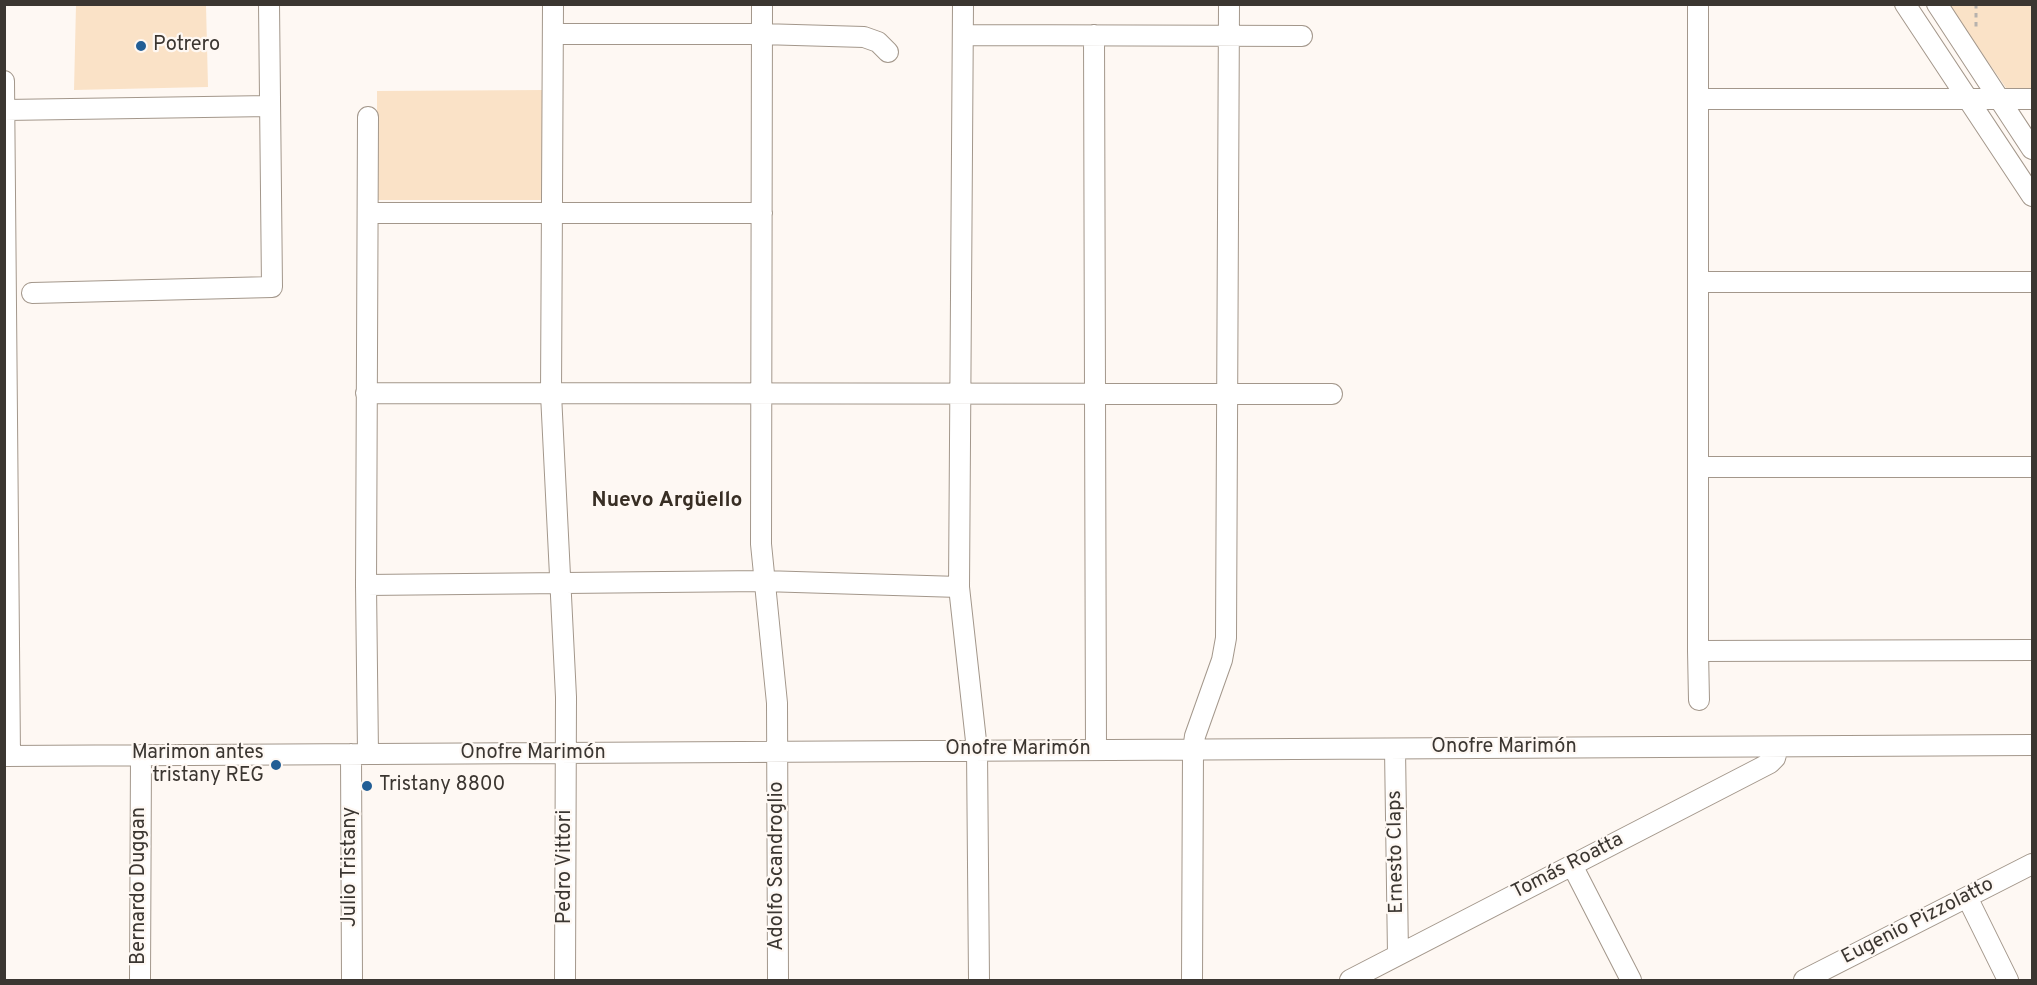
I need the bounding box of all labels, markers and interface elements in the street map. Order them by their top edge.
place label: Potrero [153,34,220,58]
marker: Potrero [134,39,148,53]
district label: Nuevo Argüello [592,489,742,515]
street label: Onofre Marimón [1431,736,1577,760]
street label: Onofre Marimón [945,738,1091,762]
place label: Marimon antes tristany REG [132,742,264,789]
street label: Onofre Marimón [460,742,606,766]
marker: Marimon antes tristany REG [269,758,283,772]
place label: Tristany 8800 [379,774,505,798]
marker: Tristany 8800 [360,779,374,793]
street label: Adolfo Scandroglio [766,781,790,951]
street label: Ernesto Claps [1384,790,1410,914]
street label: Bernardo Duggan [128,807,152,965]
street label: Julio Tristany [339,807,363,927]
street label: Pedro Vittori [554,810,578,924]
street label: Tomás Roatta [1508,829,1628,905]
street label: Eugenio Pizzolatto [1838,873,1998,971]

